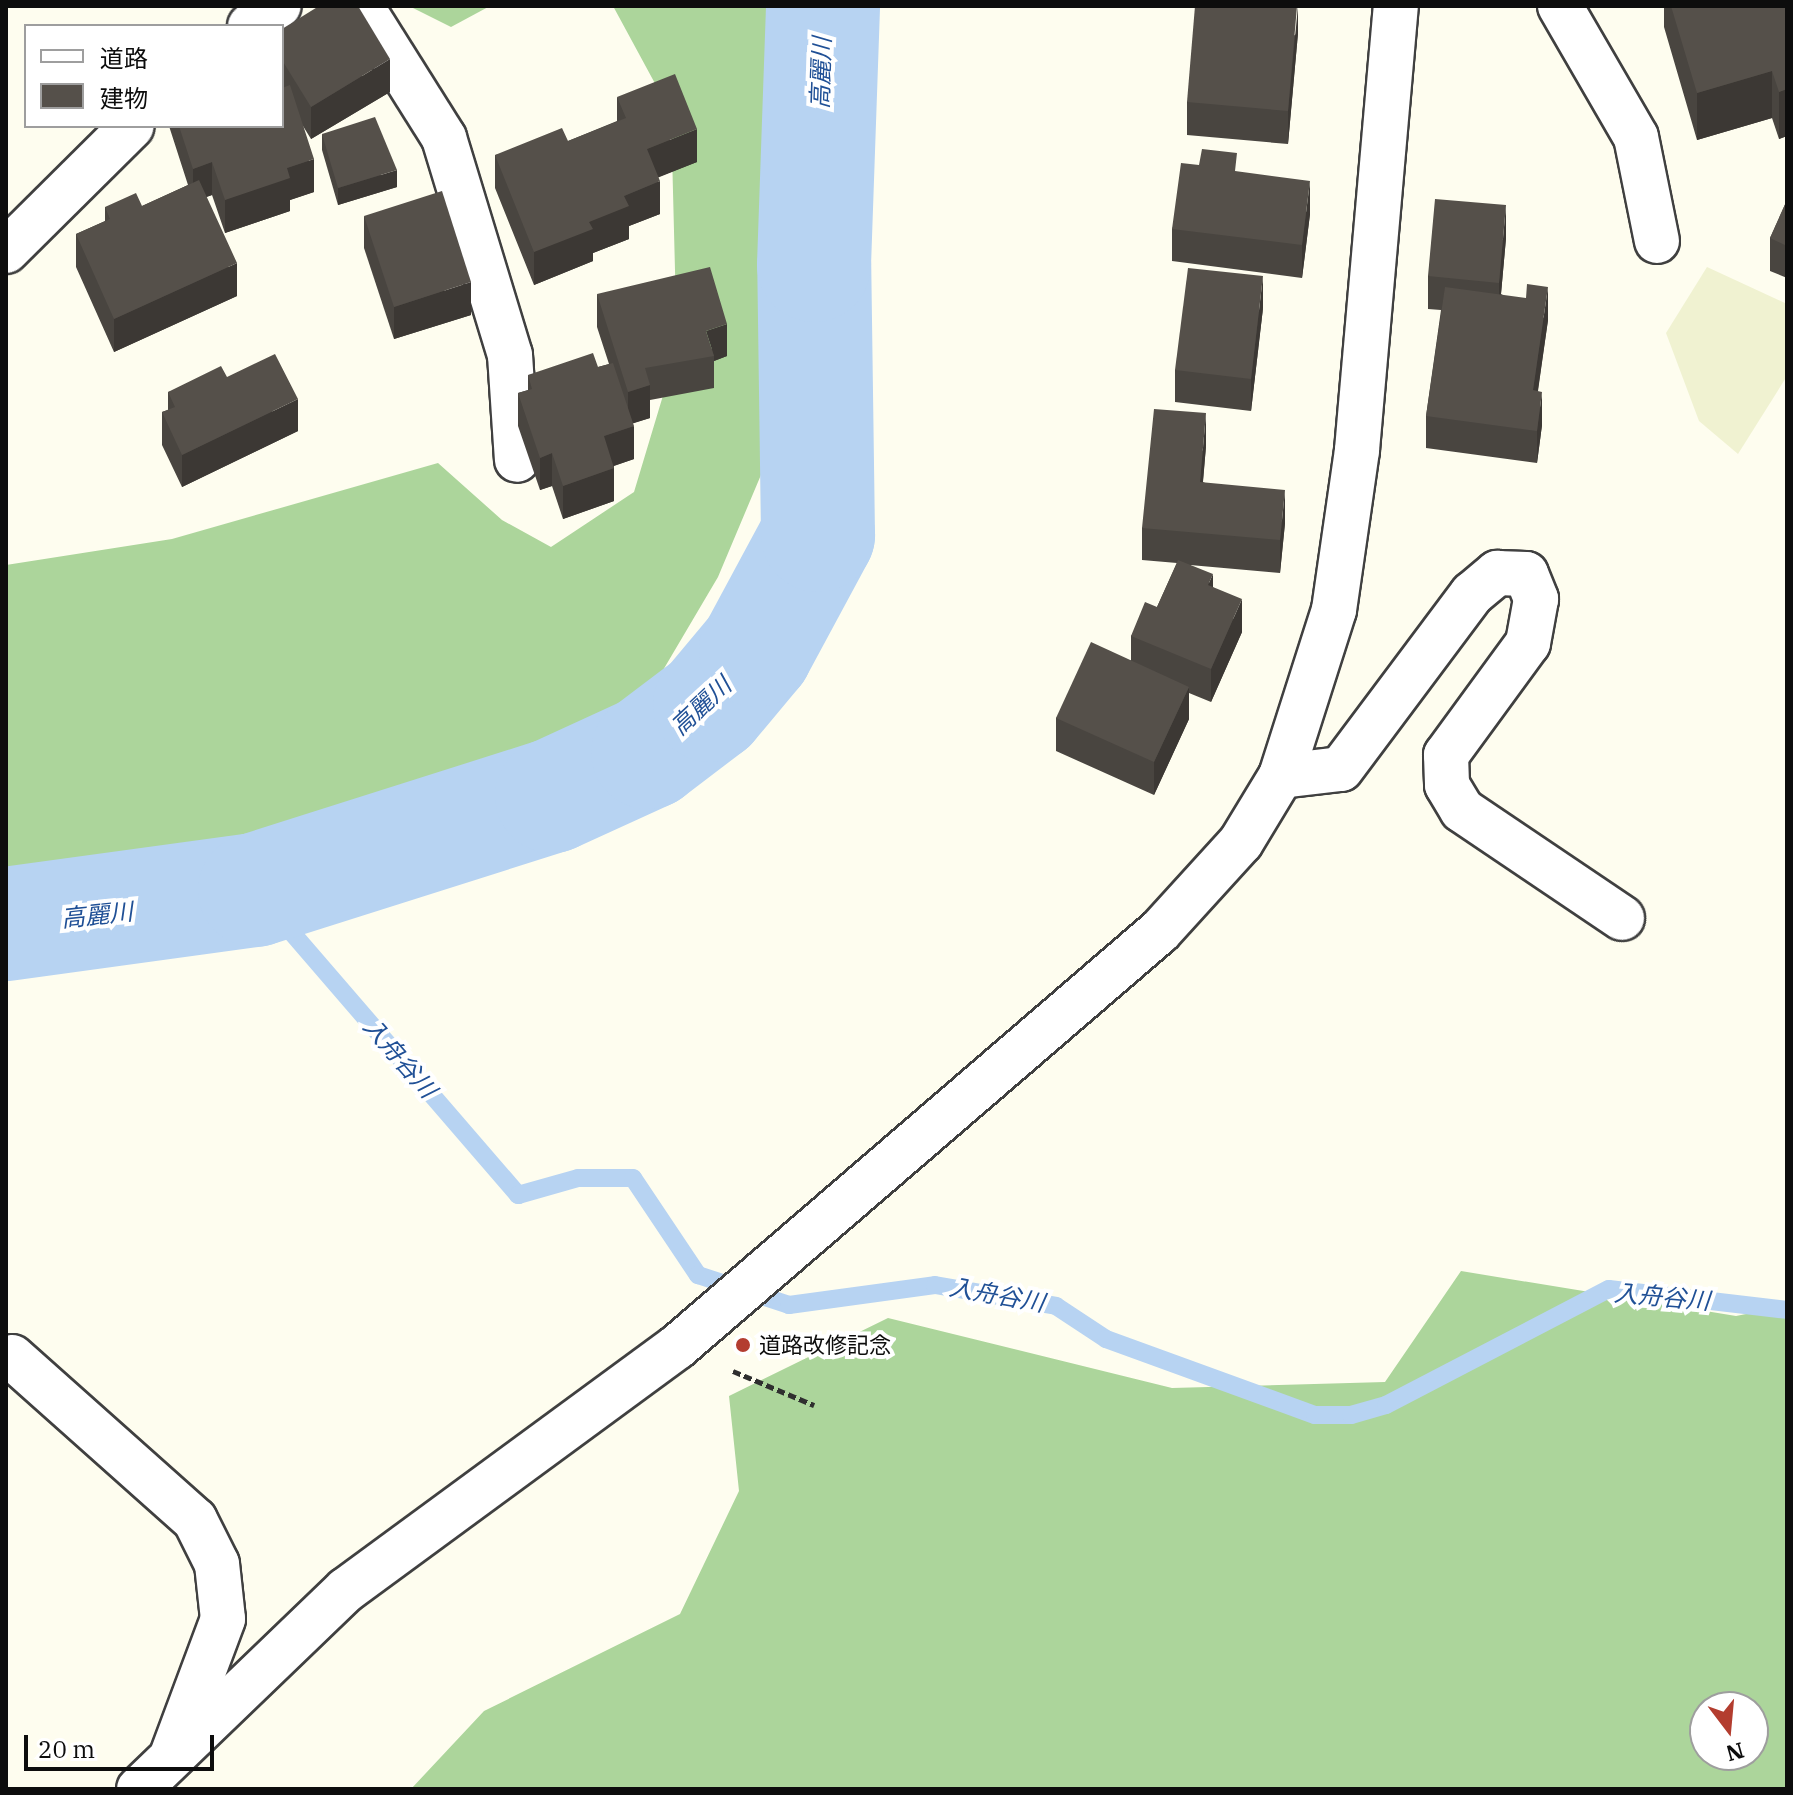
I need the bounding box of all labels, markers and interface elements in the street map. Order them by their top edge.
legend [24,24,284,128]
water label: 高麗川 [805,37,837,109]
text: 道路 [100,42,148,74]
text: 建物 [100,82,148,114]
water label: 高麗川 [665,671,737,741]
water label: 高麗川 [60,897,134,933]
water label: 入舟谷川 [358,1012,442,1104]
water label: 入舟谷川 [947,1272,1047,1318]
water label: 入舟谷川 [1613,1278,1711,1316]
place label: 道路改修記念 [759,1332,891,1358]
marker: 道路改修記念 [734,1336,752,1354]
north arrow [1689,1691,1769,1771]
scale bar [28,1719,218,1769]
text: 20 m [38,1733,95,1765]
text: N [1723,1736,1748,1769]

